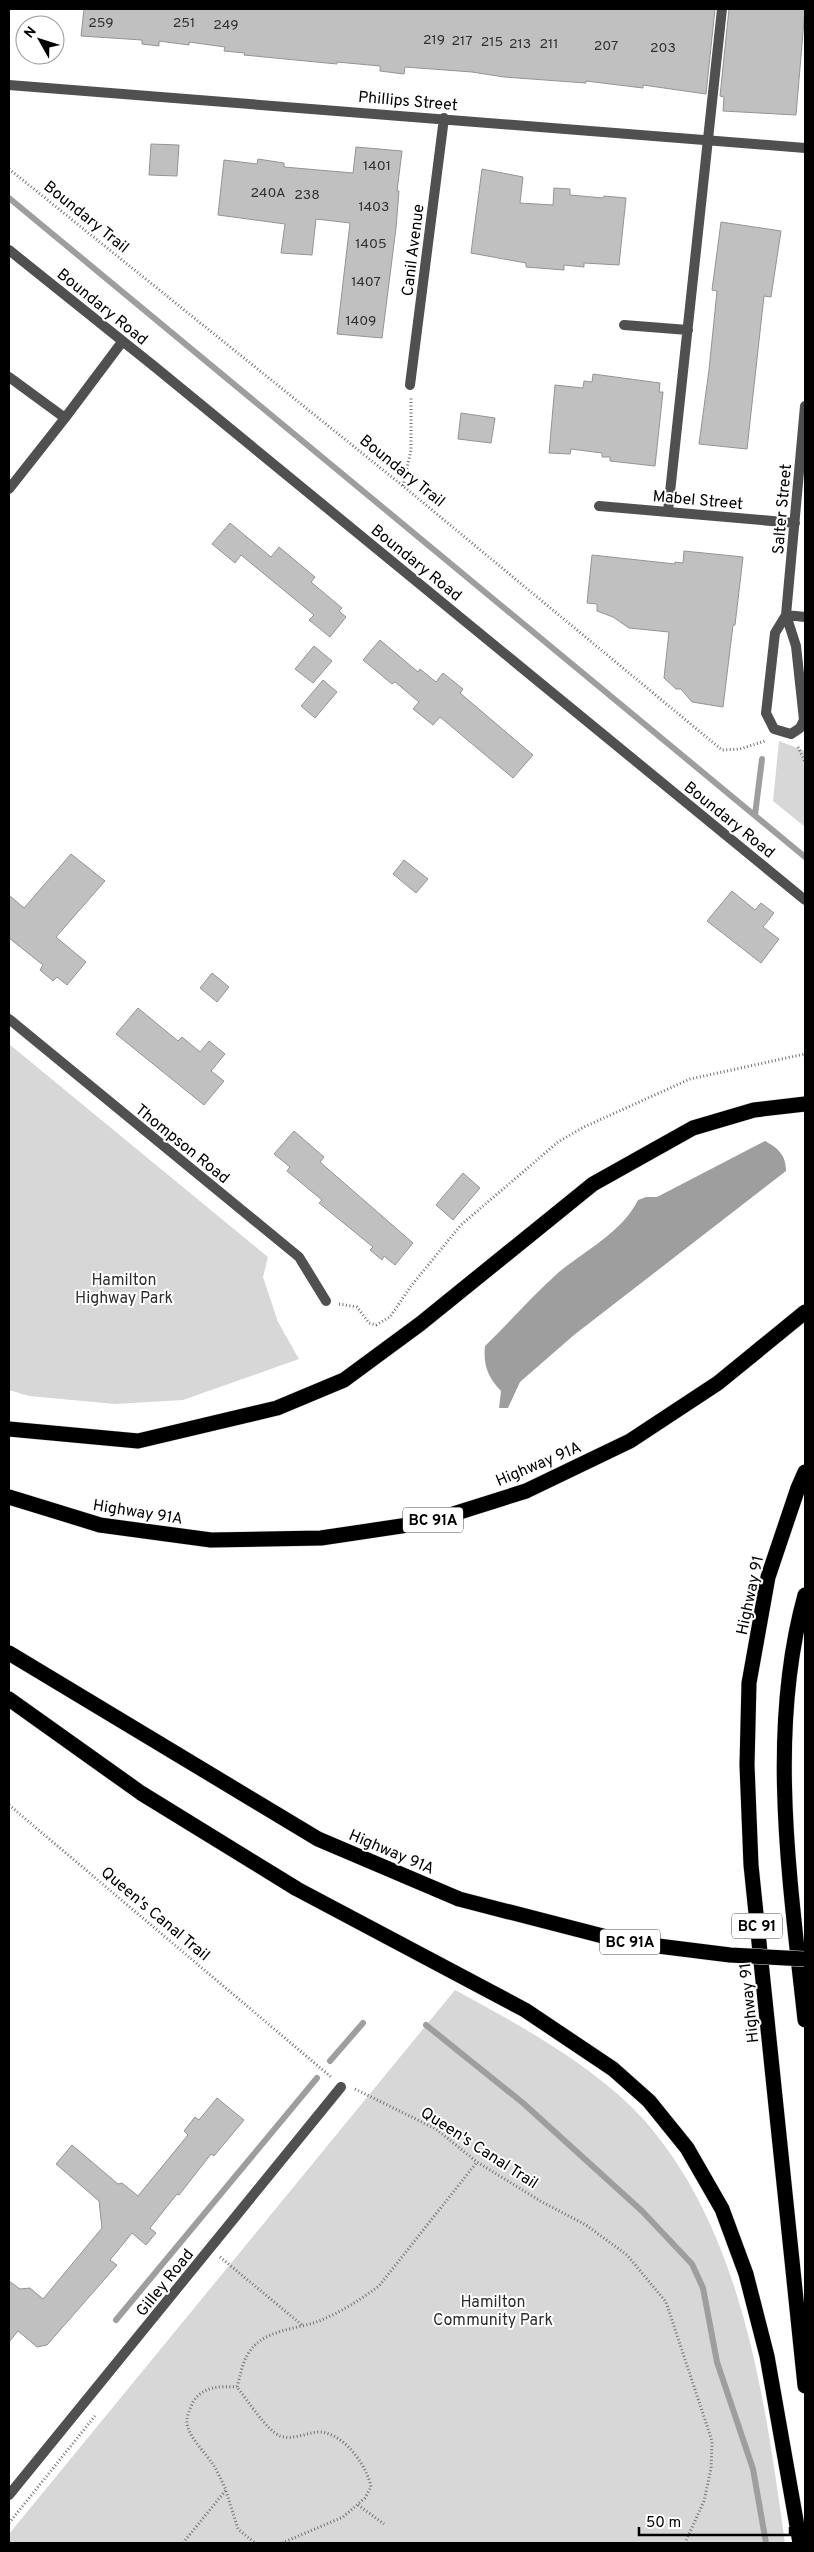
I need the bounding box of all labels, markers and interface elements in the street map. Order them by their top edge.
north arrow [15,15,65,65]
house number: 259 [88,15,114,32]
house number: 251 [173,15,195,32]
house number: 249 [213,17,239,34]
text: N [21,24,41,42]
house number: 219 [423,32,445,49]
house number: 217 [451,33,473,50]
house number: 215 [481,34,503,51]
house number: 213 [509,36,531,53]
house number: 211 [539,36,559,53]
house number: 207 [594,38,618,55]
house number: 203 [650,40,676,57]
street label: Phillips Street [357,88,458,116]
house number: 1401 [363,158,391,175]
street label: Boundary Trail [39,177,132,258]
house number: 240A [250,185,286,202]
house number: 238 [294,187,320,204]
house number: 1403 [358,199,390,216]
street label: Canil Avenue [398,203,430,298]
house number: 1405 [355,236,387,253]
street label: Boundary Road [52,265,151,350]
house number: 1407 [351,274,381,291]
house number: 1409 [346,313,376,330]
street label: Boundary Trail [355,431,448,512]
street label: Salter Street [769,463,797,555]
street label: Mabel Street [652,487,744,515]
street label: Boundary Road [366,521,465,606]
street label: Boundary Road [679,778,778,863]
street label: Thompson Road [130,1100,233,1189]
park label: Hamilton Highway Park [75,1271,173,1309]
street label: Highway 91A [493,1438,585,1492]
street label: Highway 91A [91,1496,184,1530]
road number: BC 91A [403,1508,463,1532]
street label: Highway 91 [733,1554,769,1637]
street label: Highway 91A [345,1826,437,1880]
street label: Queen's Canal Trail [96,1863,213,1966]
road number: BC 91 [732,1914,782,1938]
road number: BC 91A [600,1930,660,1954]
street label: Highway 91 [736,1962,764,2044]
street label: Queen's Canal Trail [416,2103,541,2194]
street label: Gilley Road [132,2245,199,2321]
park label: Hamilton Community Park [433,2293,553,2331]
scale bar [639,2504,790,2536]
text: 50 m [646,2514,681,2533]

